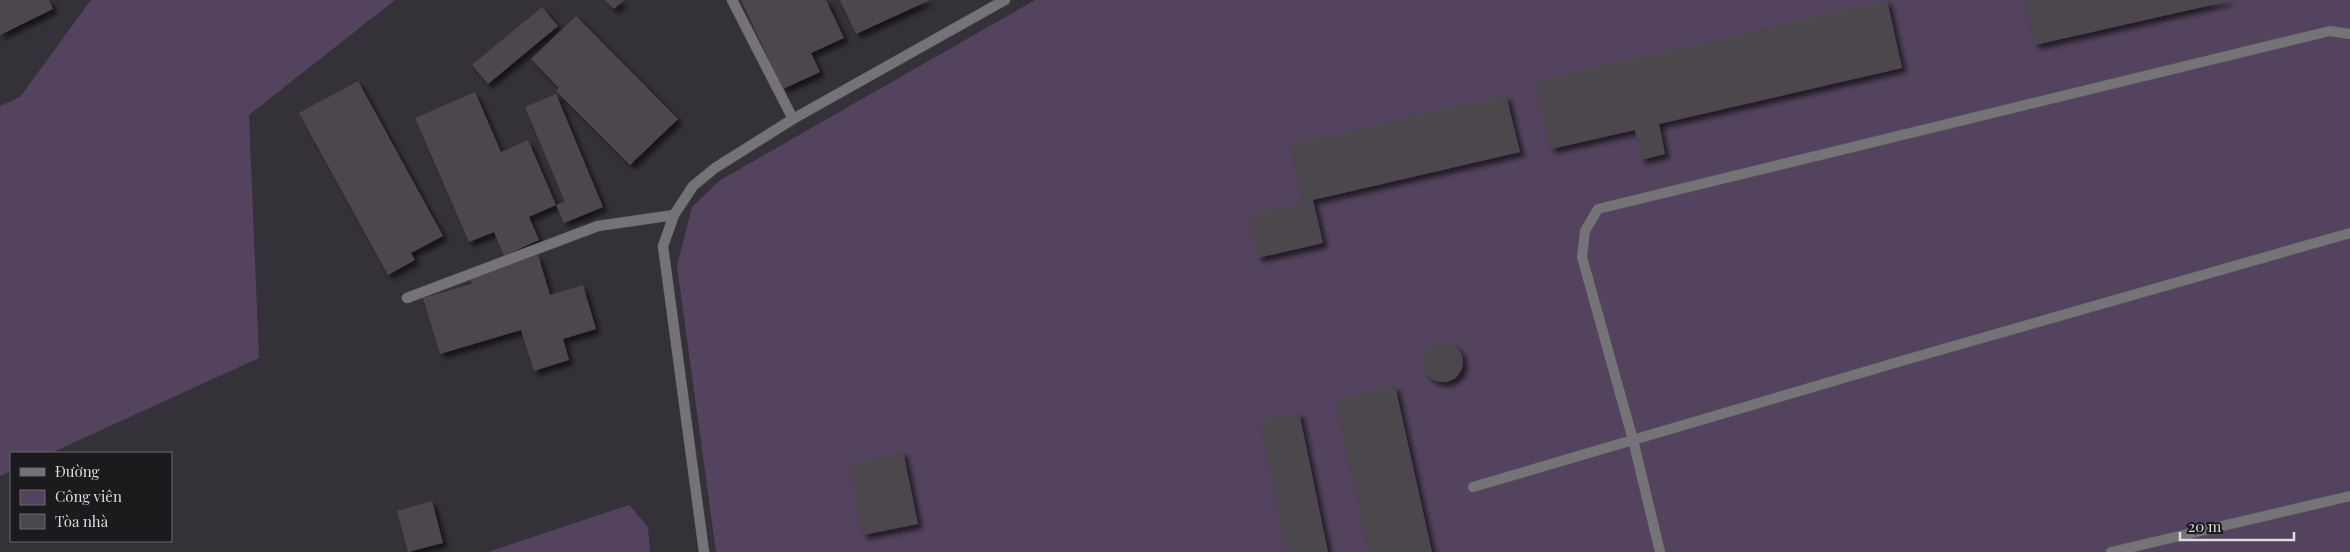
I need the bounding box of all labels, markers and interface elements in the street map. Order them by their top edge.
legend [10,452,172,542]
text: Đường [55,461,100,481]
text: Công viên [55,486,122,506]
scale bar [2180,510,2294,542]
text: Tòa nhà [55,511,109,531]
text: 20 m [2188,516,2222,536]

